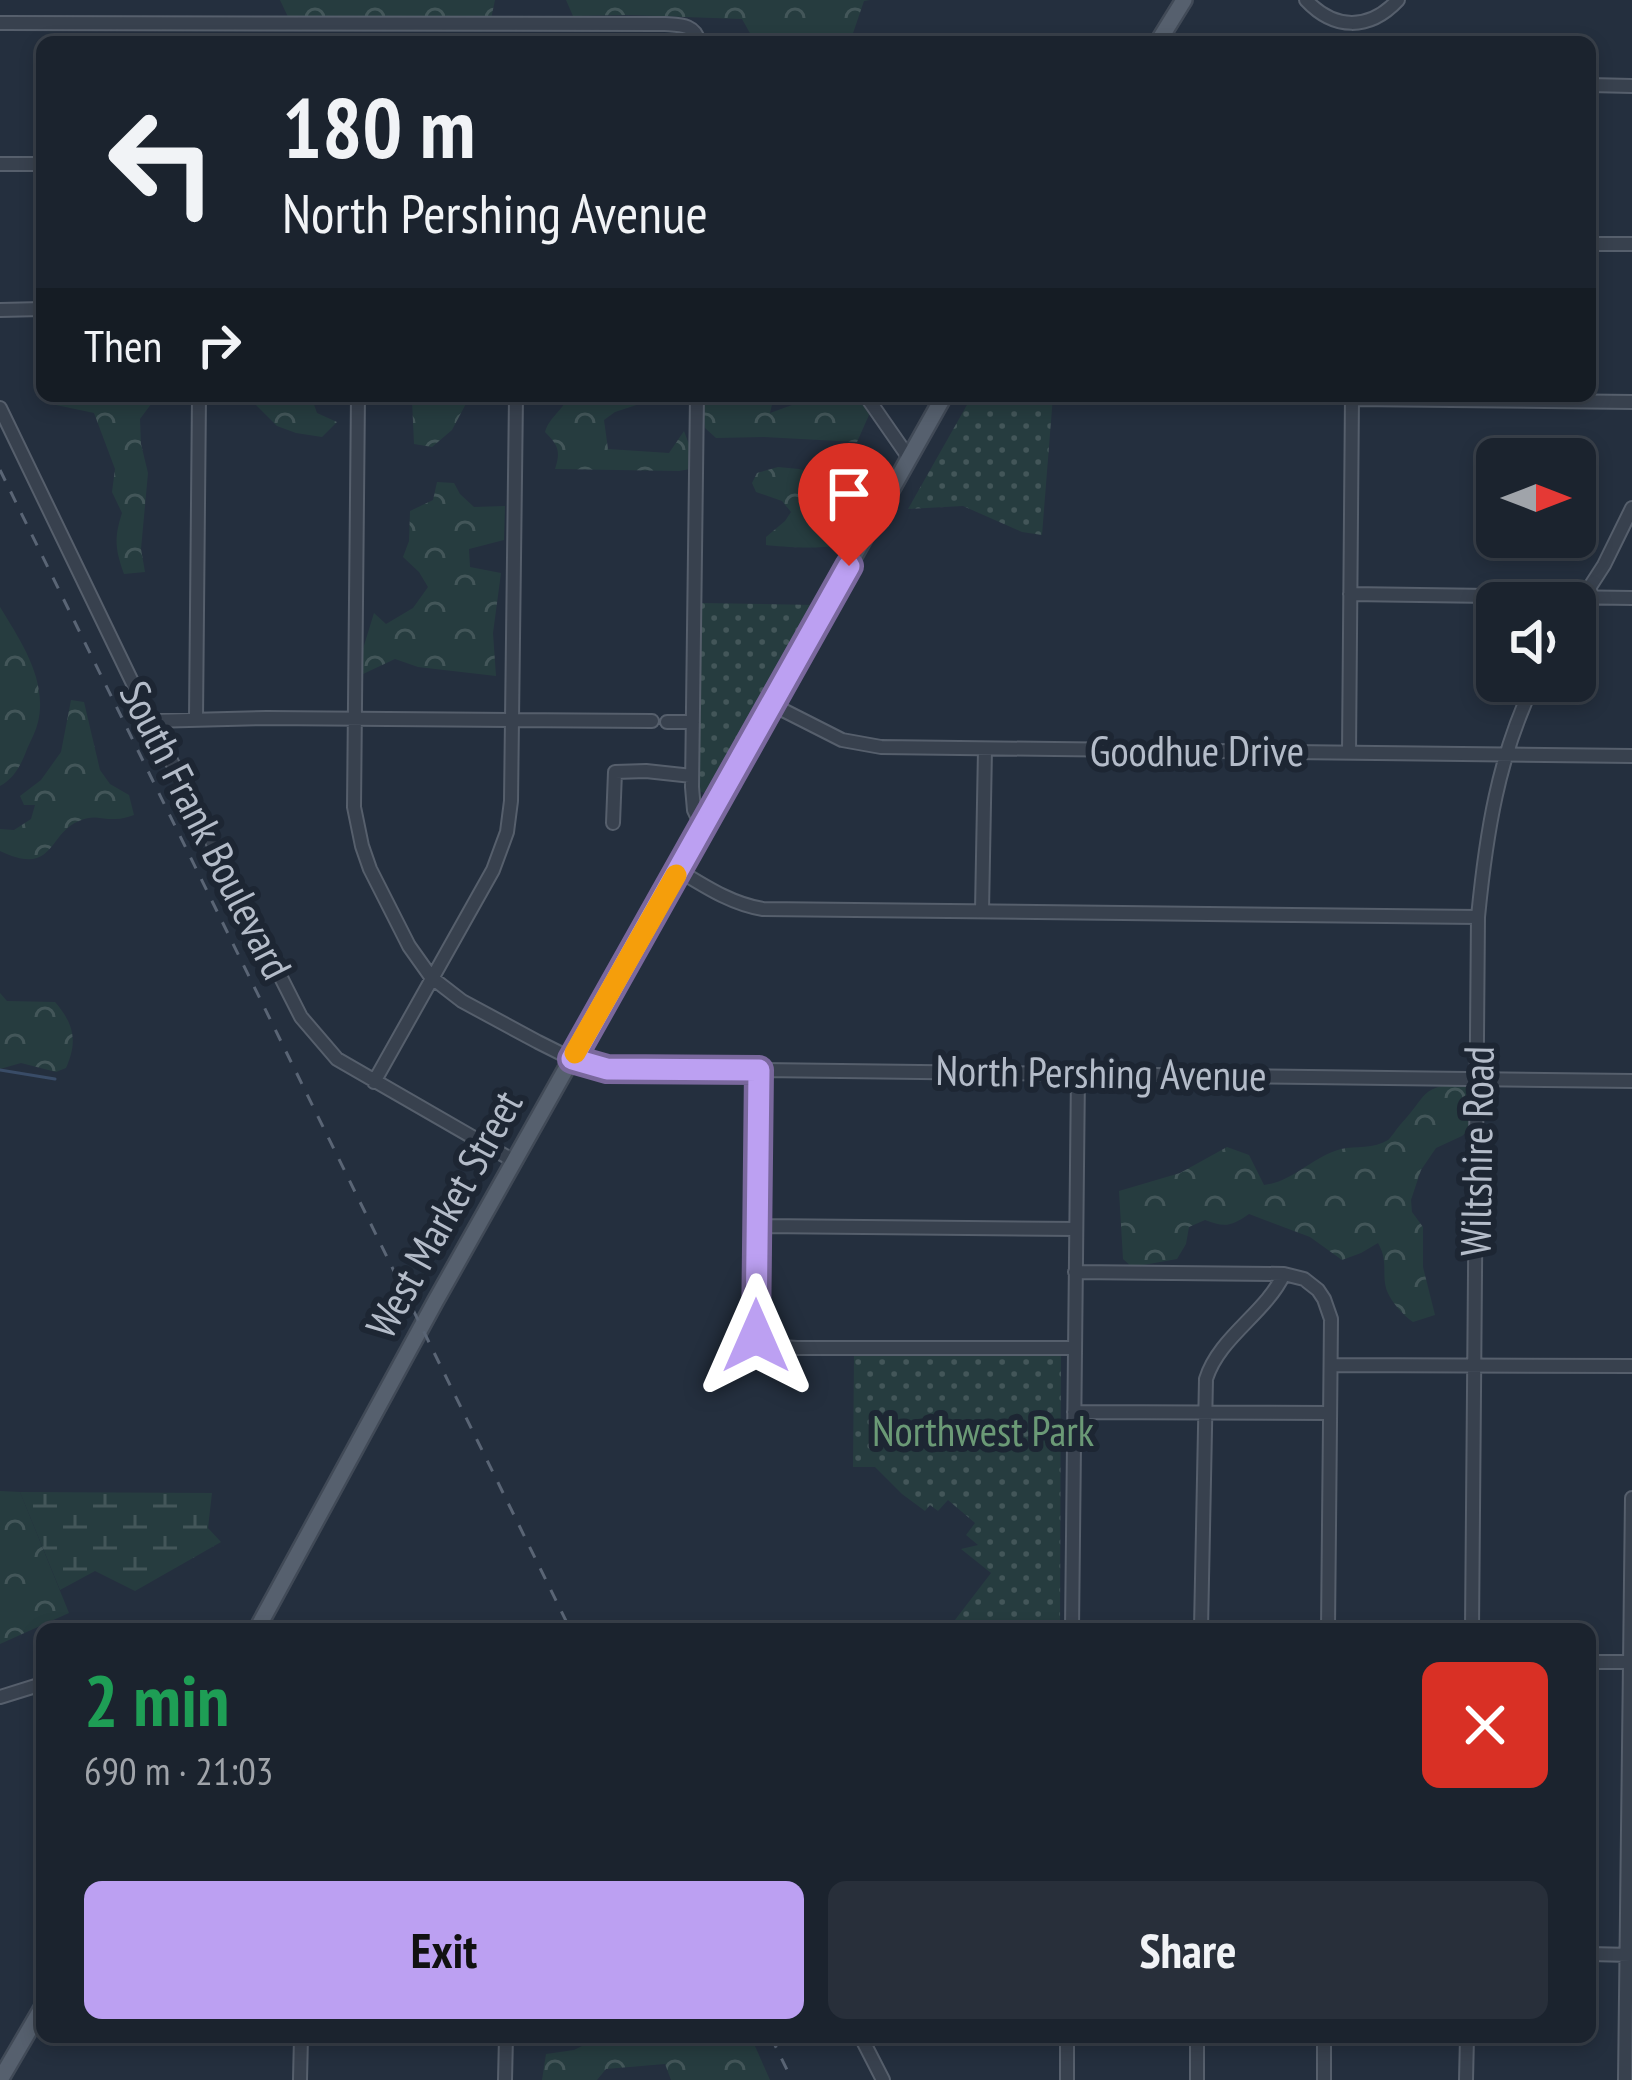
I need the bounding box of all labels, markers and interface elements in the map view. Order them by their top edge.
text: 180 m [282,72,475,181]
icon: left [84,84,240,240]
text: North Pershing Avenue [282,178,708,248]
icon: right [186,312,252,378]
text: Then [84,316,162,374]
north arrow [1476,438,1596,558]
map controls [1476,438,1596,702]
pin [798,443,900,566]
icon: arrive [816,461,882,527]
button: sound [1476,582,1596,702]
street label: South Frank Boulevard [108,672,305,988]
street label: Goodhue Drive [1090,723,1304,778]
street label: North Pershing Avenue [935,1042,1267,1103]
street label: Wiltshire Road [1447,1046,1506,1256]
street label: West Market Street [353,1080,534,1347]
position arrow [693,1273,819,1399]
park label: Northwest Park [872,1403,1094,1458]
text: 2 min [84,1653,229,1746]
button: close [1422,1662,1548,1788]
text: 690 m · 21:03 [84,1745,273,1796]
button: Exit [84,1881,804,2019]
button: Share [828,1881,1548,2019]

